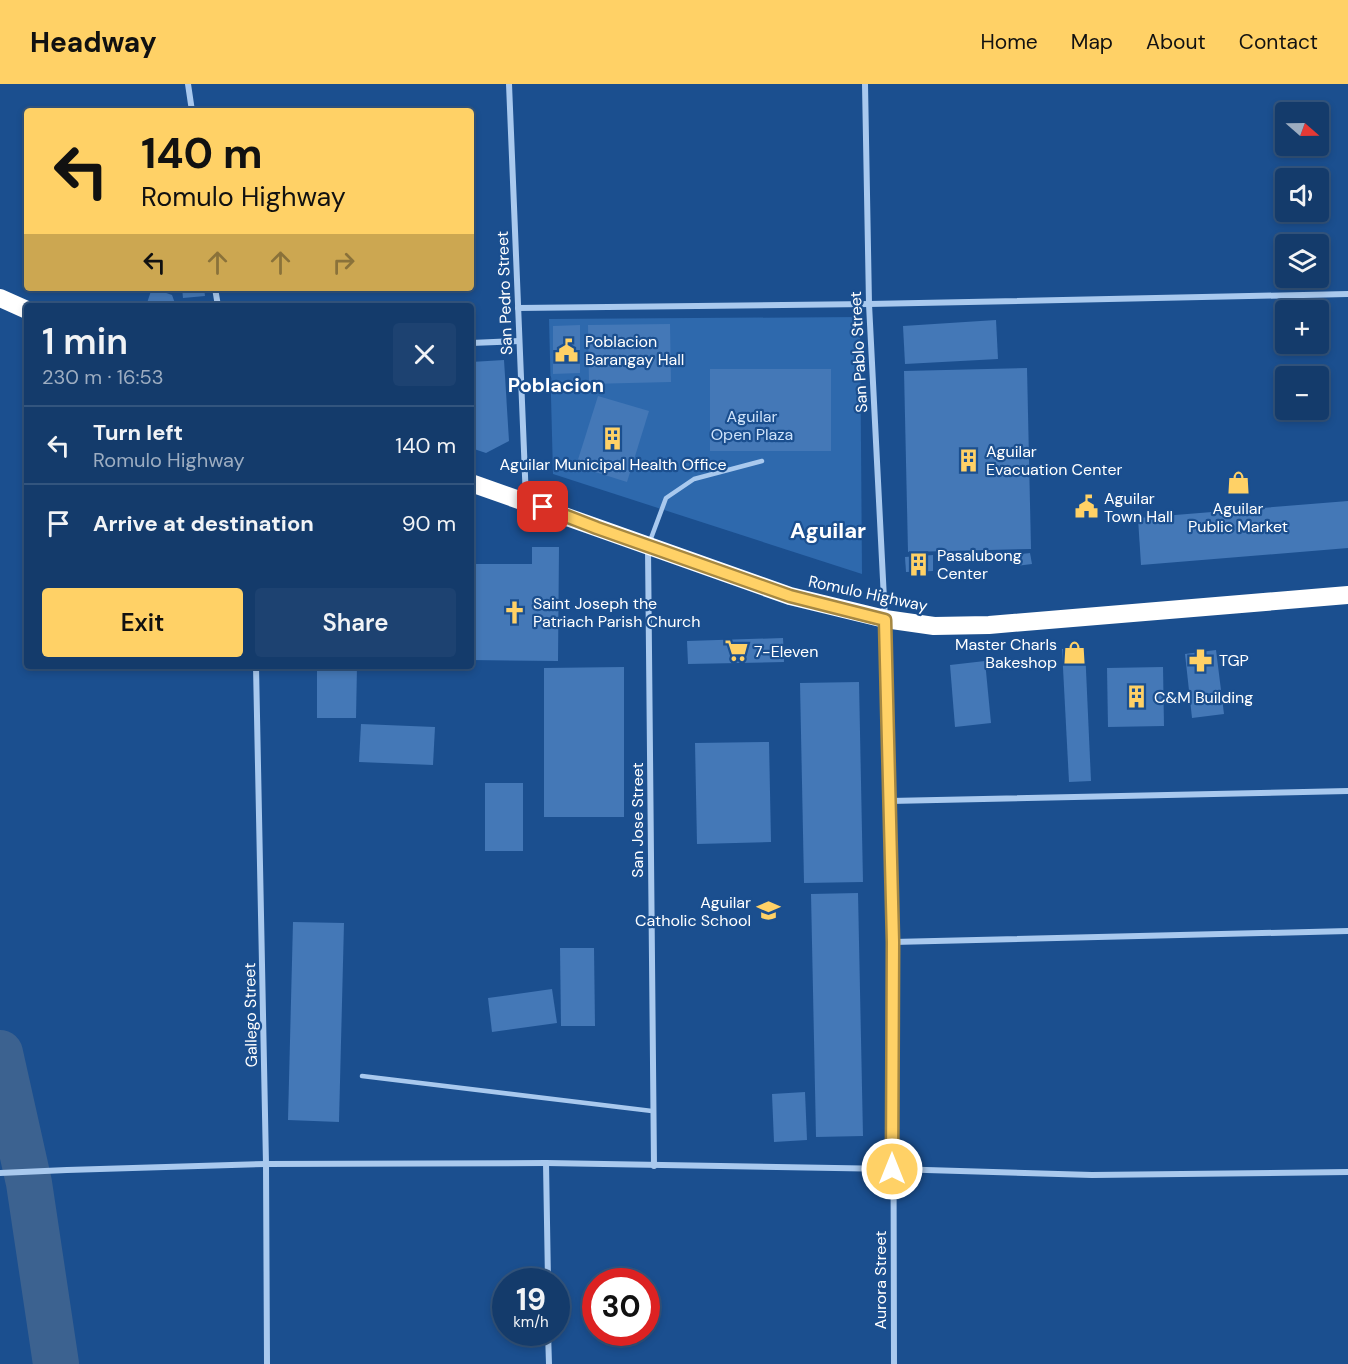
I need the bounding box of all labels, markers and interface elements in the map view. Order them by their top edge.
text: Headway [30,24,157,61]
text: Home [980,28,1038,56]
text: Map [1071,28,1113,56]
text: About [1146,28,1206,56]
text: Contact [1239,28,1318,56]
north arrow [1275,102,1329,156]
map controls [1275,102,1329,420]
text: 140 m [141,126,263,181]
icon: left [42,132,120,210]
button: sound [1275,168,1329,222]
text: Romulo Highway [141,179,346,214]
street label: San Pedro Street [492,231,517,355]
button: layers [1275,234,1329,288]
icon: left [138,246,171,279]
icon: ahead [201,246,234,279]
icon: ahead [264,246,297,279]
icon: right [327,246,360,279]
street label: San Pablo Street [845,291,872,413]
button: + [1275,300,1329,354]
text: 1 min [42,318,128,365]
button: close [393,323,456,386]
place label: Poblacion Barangay Hall [585,331,684,370]
public building icon: Poblacion Barangay Hall [554,337,580,363]
text: 230 m · 16:53 [42,364,164,390]
button: − [1275,366,1329,420]
district label: Poblacion [508,372,604,398]
park label: Aguilar Open Plaza [711,406,793,445]
text: Turn left [93,418,183,447]
building icon: Aguilar Municipal Health Office [600,426,626,452]
icon: left [42,429,75,462]
text: 140 m [395,431,456,460]
place label: Aguilar Evacuation Center [986,441,1122,480]
text: Romulo Highway [93,447,245,473]
building icon: Aguilar Evacuation Center [955,447,981,473]
place label: Aguilar Municipal Health Office [499,454,727,475]
shop icon: Aguilar Public Market [1225,470,1251,496]
pin [517,481,568,532]
place label: Aguilar Town Hall [1104,488,1173,527]
icon: arrive [526,490,559,523]
public building icon: Aguilar Town Hall [1073,494,1099,520]
place label: Aguilar Public Market [1188,498,1288,537]
icon: arrive [42,507,75,540]
text: Arrive at destination [93,509,314,538]
text: 90 m [402,509,456,538]
district label: Aguilar [790,516,866,545]
place label: Pasalubong Center [937,545,1022,584]
building icon: Pasalubong Center [906,551,932,577]
street label: Romulo Highway [806,571,930,616]
button: Exit [42,588,243,657]
button: Share [255,588,456,657]
place label: Saint Joseph the Patriach Parish Church [533,593,700,632]
church icon: Saint Joseph the Patriach Parish Church [502,599,528,625]
place label: Master Charls Bakeshop [955,634,1057,673]
supermarket icon: 7-Eleven [723,638,749,664]
shop icon: Master Charls Bakeshop [1062,640,1088,666]
place label: 7-Eleven [754,641,818,662]
pharmacy icon: TGP [1188,647,1214,673]
place label: TGP [1219,650,1249,671]
building icon: C&M Building [1123,684,1149,710]
place label: C&M Building [1154,687,1253,708]
street label: San Jose Street [627,762,648,878]
place label: Aguilar Catholic School [635,892,751,931]
school or university icon: Aguilar Catholic School [756,898,782,924]
street label: Gallego Street [239,962,262,1068]
position arrow [860,1137,924,1201]
street label: Aurora Street [870,1231,891,1329]
speed limit sign: 30 [582,1268,660,1346]
text: 19 [516,1280,546,1319]
text: km/h [513,1312,549,1332]

